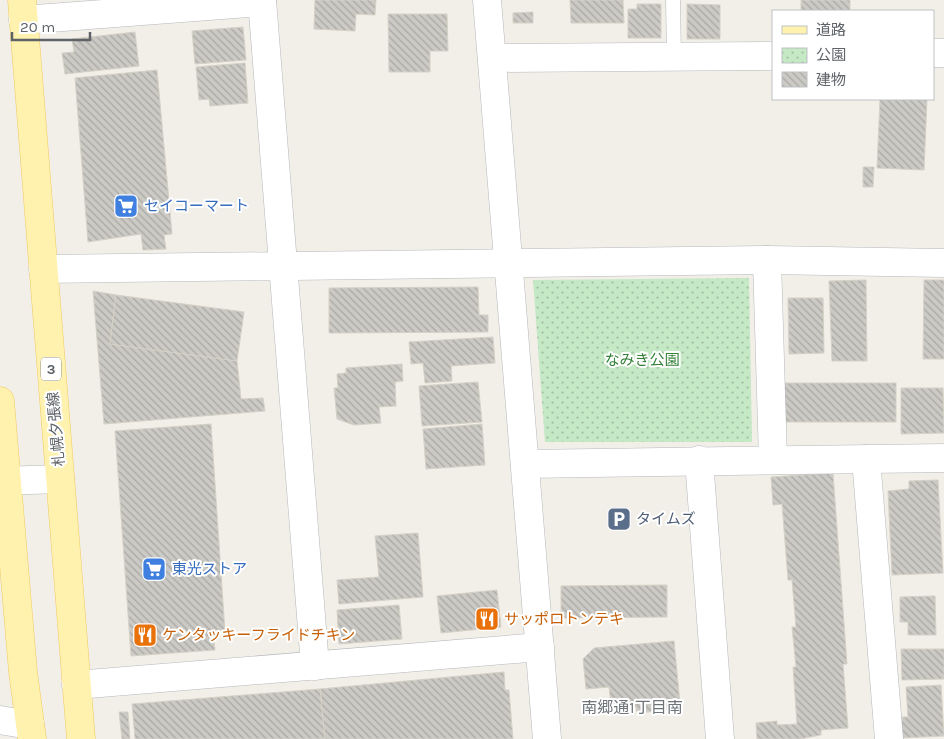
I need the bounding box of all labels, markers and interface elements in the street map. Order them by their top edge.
scale bar [12,10,90,42]
legend [772,10,934,100]
text: 20 m [20,18,55,36]
text: 道路 [816,21,846,39]
text: 公園 [816,46,846,64]
text: 建物 [816,71,846,89]
supermarket icon: セイコーマート [113,193,139,219]
place label: セイコーマート [144,197,249,215]
park label: なみき公園 [604,351,680,369]
road number: 3 [41,358,61,380]
street label: 札幌夕張線 [44,391,68,467]
parking icon: タイムズ [606,506,632,532]
place label: タイムズ [636,510,696,528]
supermarket icon: 東光ストア [141,556,167,582]
place label: 東光ストア [172,560,247,578]
restaurant icon: サッポロトンテキ [474,606,500,632]
place label: サッポロトンテキ [504,610,624,628]
restaurant icon: ケンタッキーフライドチキン [132,622,158,648]
place label: ケンタッキーフライドチキン [162,626,355,644]
district label: 南郷通1丁目南 [581,698,683,717]

